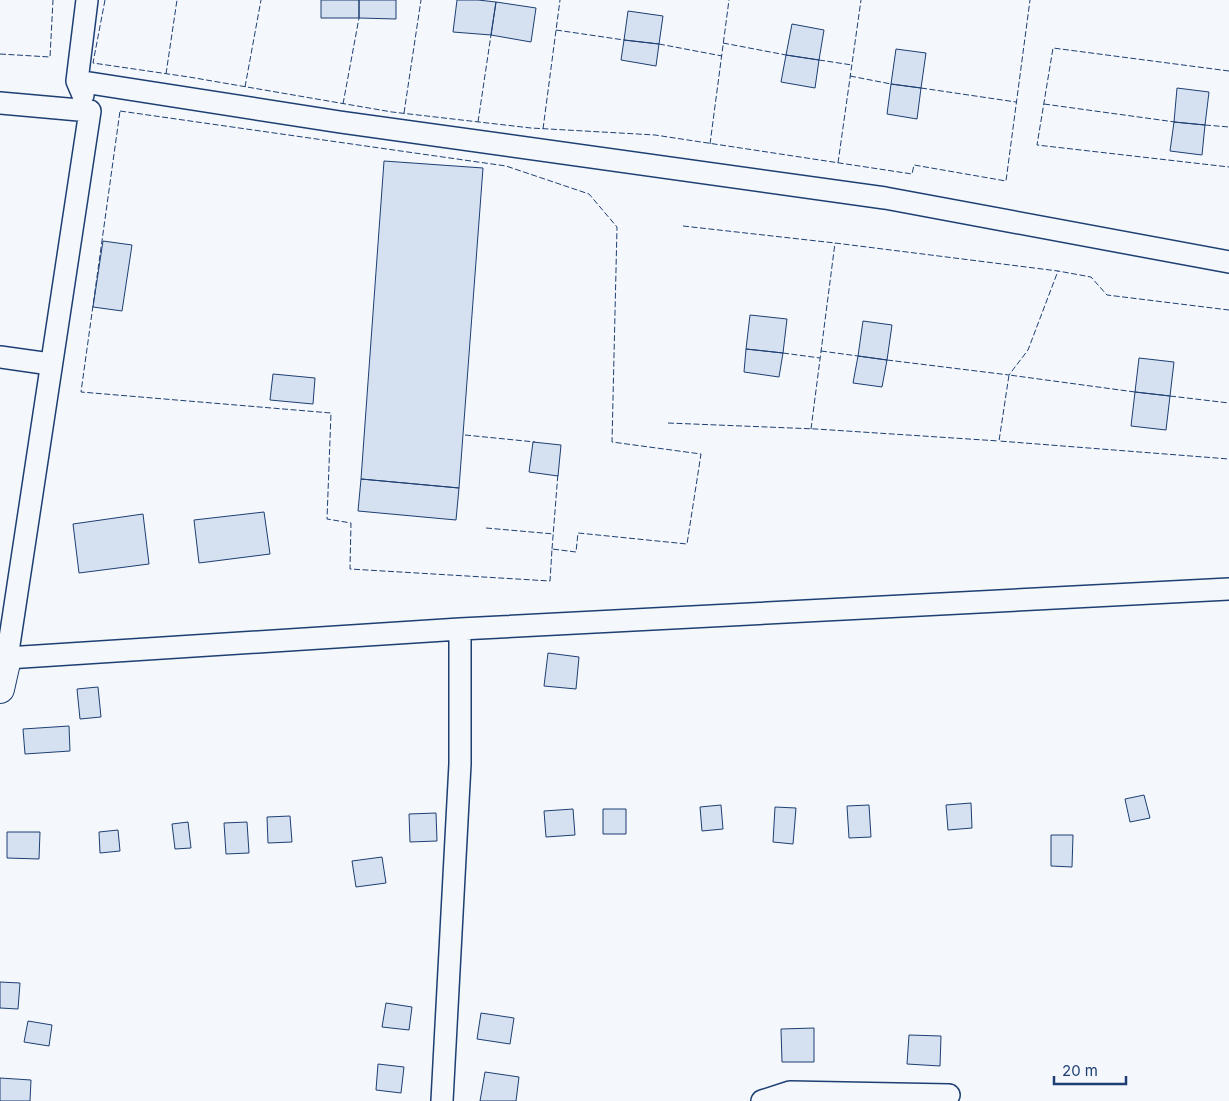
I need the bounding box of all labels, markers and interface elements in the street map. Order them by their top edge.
scale bar [1054,1054,1126,1086]
text: 20 m [1062,1061,1098,1080]

